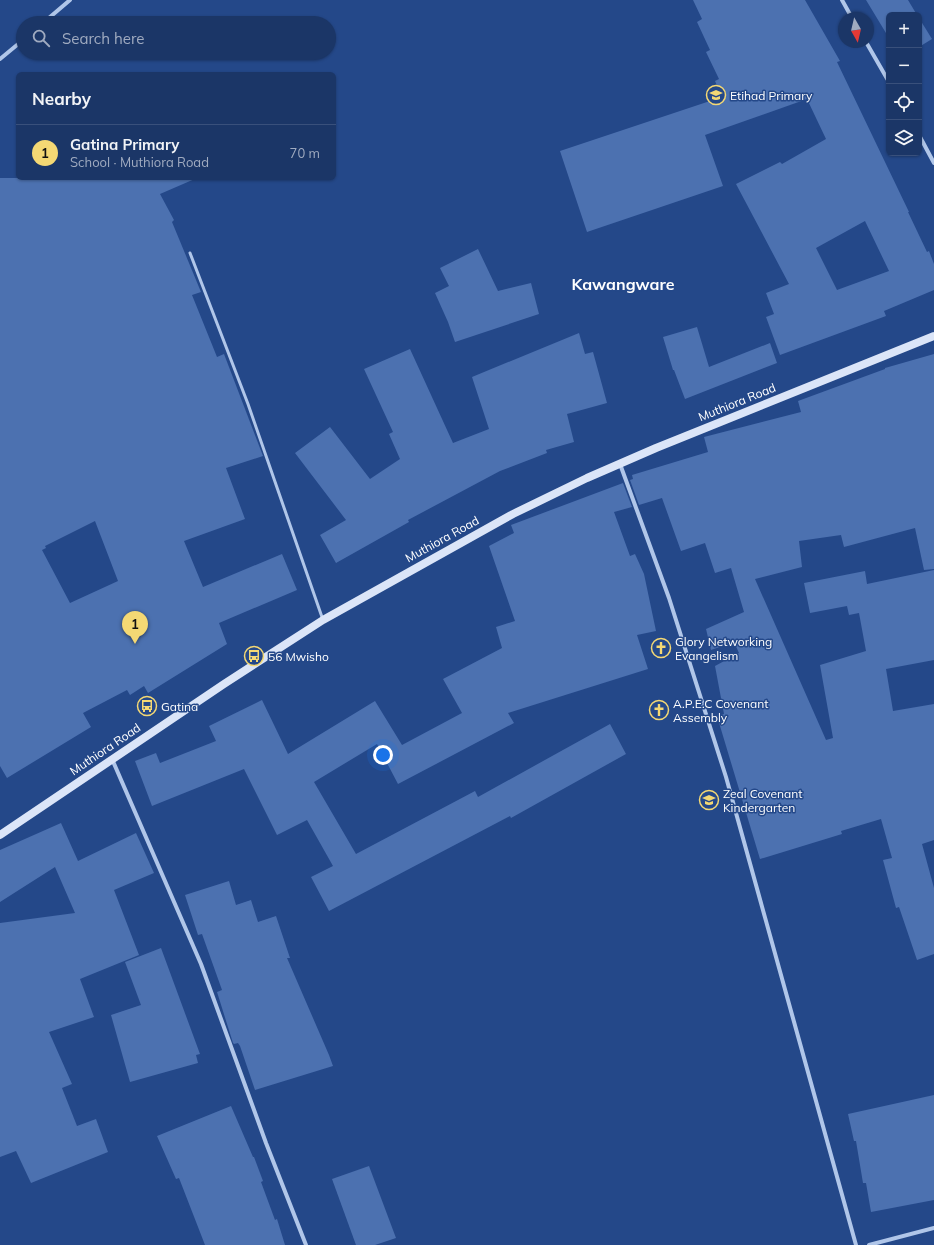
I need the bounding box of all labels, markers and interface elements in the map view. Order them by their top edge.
north arrow [838,12,874,48]
map controls [886,12,922,156]
button: + [886,12,922,48]
search box [16,16,336,60]
icon: search [30,27,52,49]
text: Search here [62,29,144,48]
button: − [886,48,922,84]
school or university icon: Etihad Primary [705,84,727,106]
button: locate [886,84,922,120]
text: Nearby [32,88,91,109]
place label: Etihad Primary [730,88,813,103]
button: layers [886,120,922,156]
text: Gatina Primary [70,135,179,154]
text: 1 [41,145,49,161]
text: 70 m [290,145,320,161]
text: School · Muthiora Road [70,154,209,170]
district label: Kawangware [572,274,675,294]
street label: Muthiora Road [696,380,778,424]
street label: Muthiora Road [402,513,482,565]
pin: 1 [122,611,148,644]
place label: Glory Networking Evangelism [675,634,772,663]
church icon: Glory Networking Evangelism [650,637,672,659]
bus stop icon: 56 Mwisho [243,645,265,667]
place label: 56 Mwisho [268,649,329,664]
bus stop icon: Gatina [136,695,158,717]
place label: A.P.E.C Covenant Assembly [673,696,768,725]
place label: Gatina [161,699,198,714]
church icon: A.P.E.C Covenant Assembly [648,699,670,721]
street label: Muthiora Road [67,720,143,778]
your location [373,745,393,765]
place label: Zeal Covenant Kindergarten [723,786,803,815]
school or university icon: Zeal Covenant Kindergarten [698,789,720,811]

